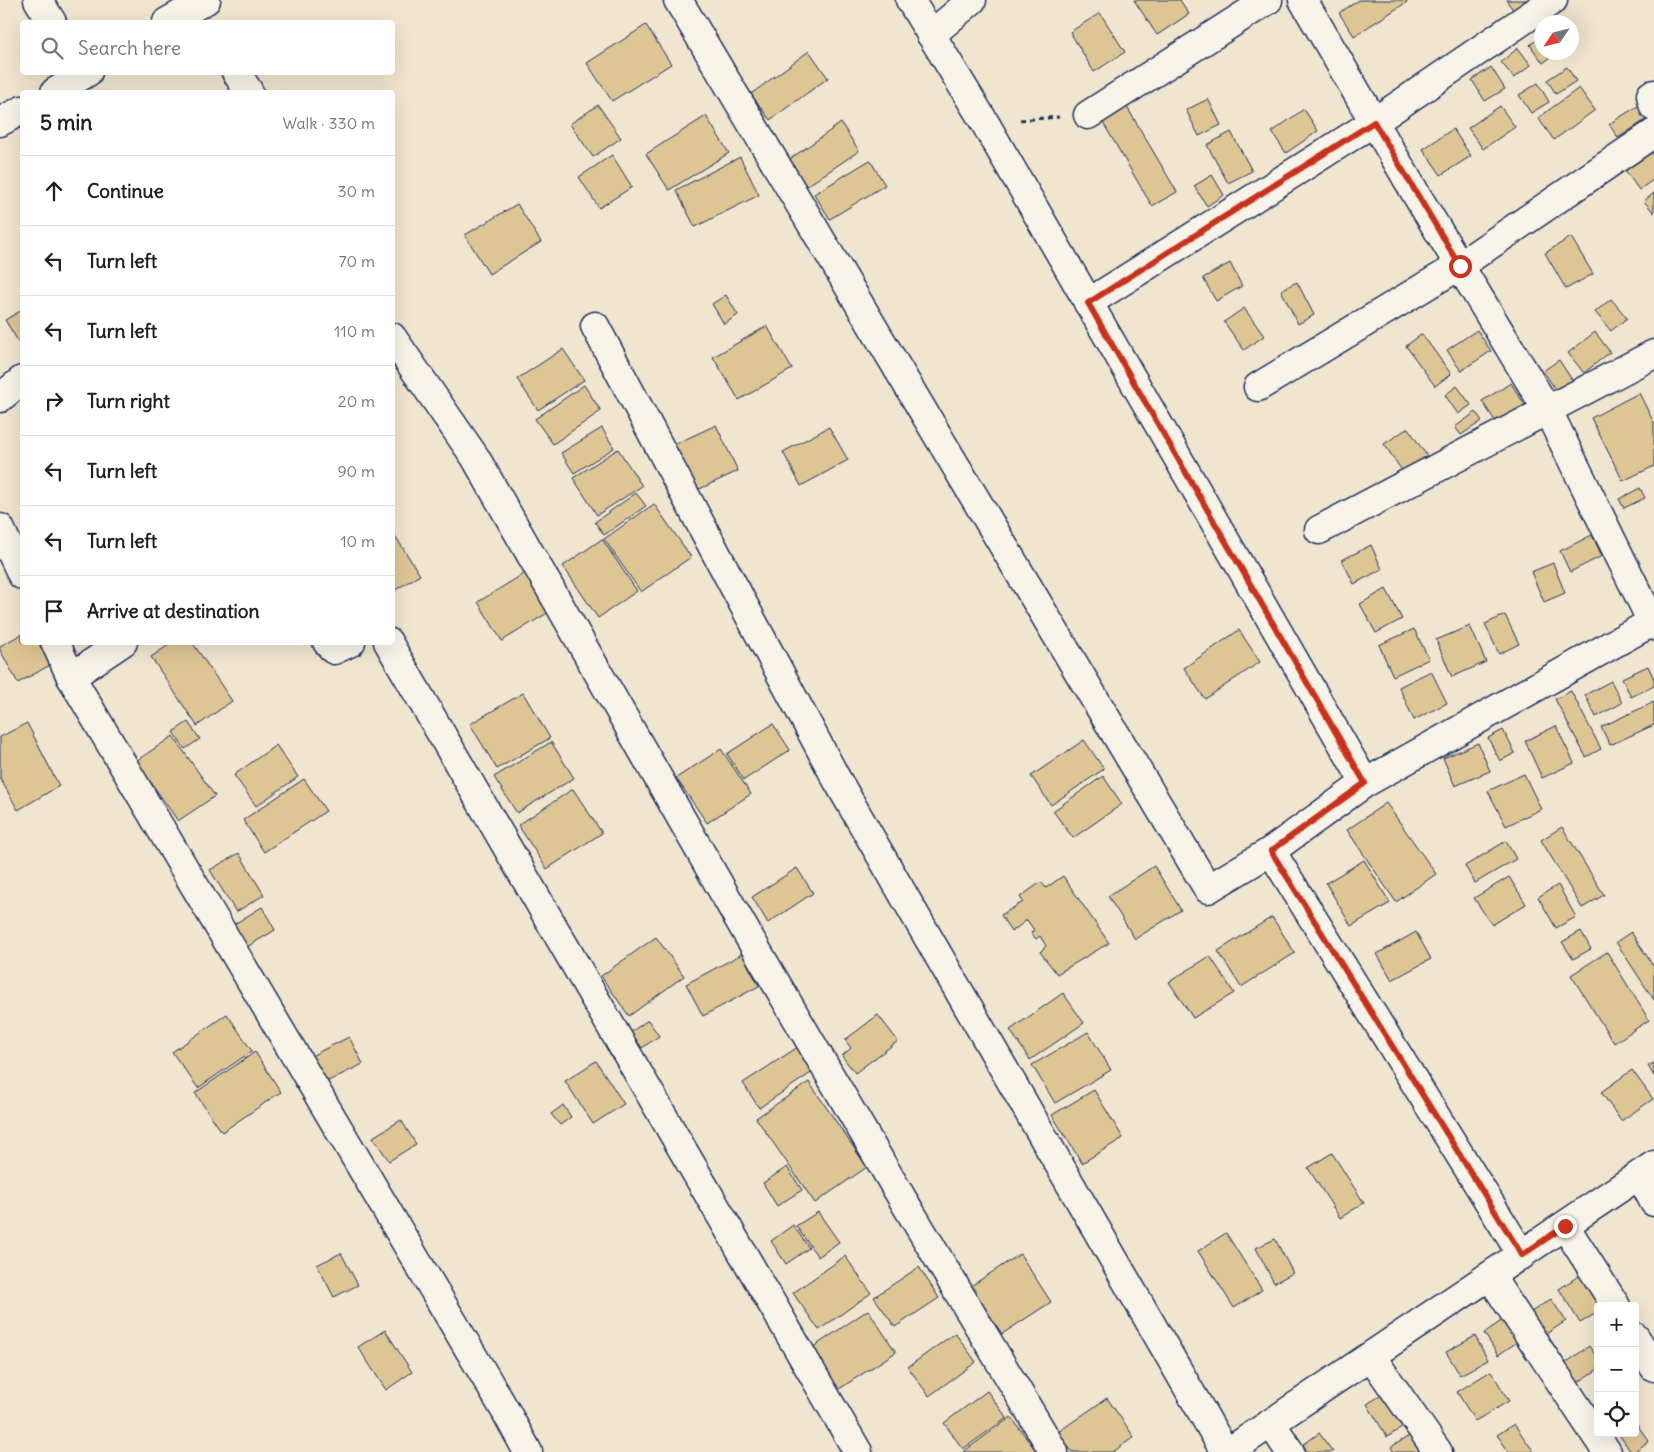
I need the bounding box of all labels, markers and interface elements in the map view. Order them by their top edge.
north arrow [1534,15,1579,60]
search box [20,20,395,75]
icon: search [38,34,66,62]
text: Search here [78,36,181,60]
text: 5 min [40,109,92,136]
text: Walk · 330 m [282,113,375,133]
icon: ahead [40,177,68,205]
text: Continue [87,179,164,203]
text: 30 m [338,181,375,201]
icon: left [40,247,68,275]
text: Turn left [87,249,157,273]
text: 70 m [339,251,375,271]
route start [1449,255,1472,278]
icon: left [40,317,68,345]
text: Turn left [87,319,157,343]
text: 110 m [334,321,375,341]
icon: right [40,387,68,415]
text: Turn right [87,389,170,413]
text: 20 m [338,391,375,411]
icon: left [40,457,68,485]
text: Turn left [87,459,157,483]
text: 90 m [337,461,375,481]
icon: left [40,527,68,555]
text: Turn left [87,529,157,553]
text: 10 m [340,531,375,551]
icon: arrive [40,597,68,625]
text: Arrive at destination [87,599,260,623]
route end [1554,1215,1577,1238]
map controls [1594,1302,1639,1437]
button: + [1594,1302,1639,1347]
button: − [1594,1347,1639,1392]
button: locate [1594,1392,1639,1437]

